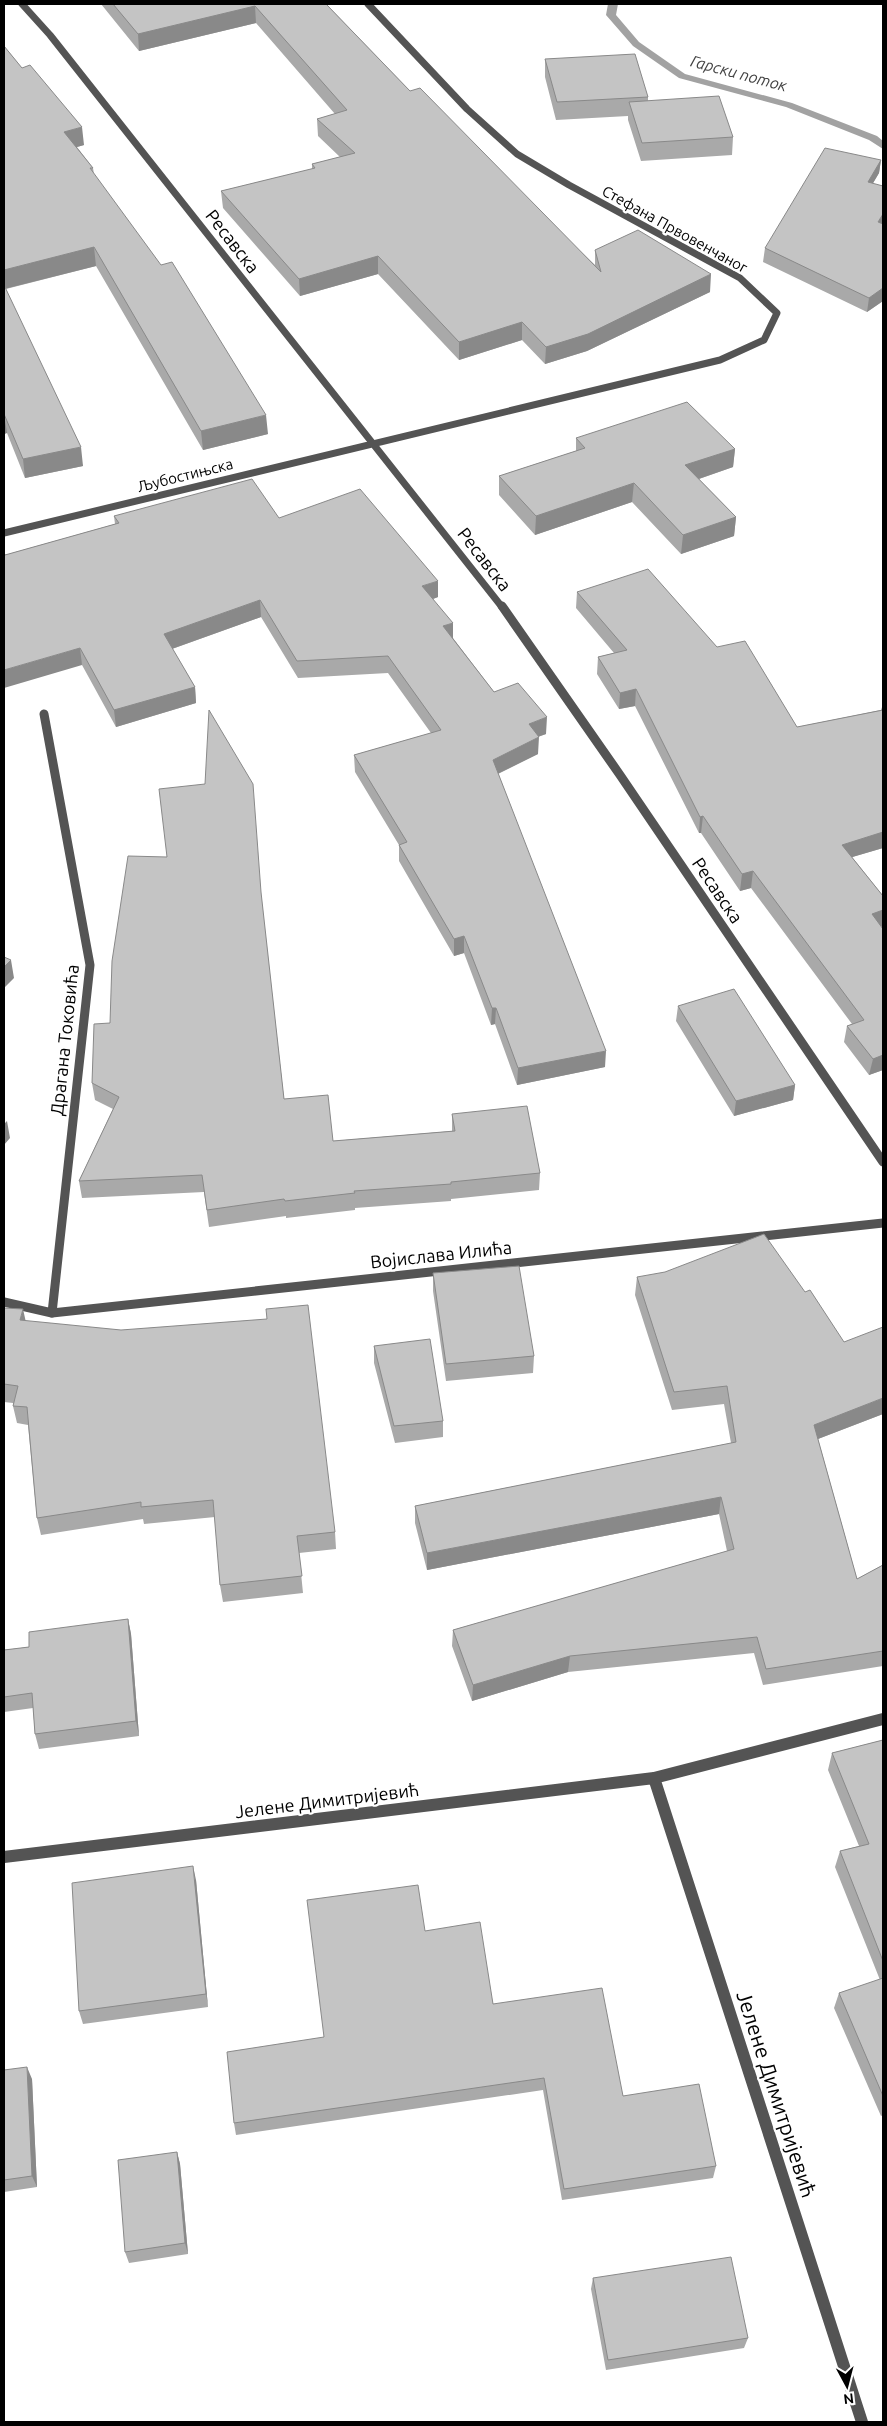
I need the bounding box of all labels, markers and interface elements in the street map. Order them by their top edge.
water label: Гарски поток [689,51,790,95]
street label: Стефана Првовенчаног [599,182,751,276]
street label: Ресавска [202,205,264,277]
street label: Љубостињска [135,455,235,495]
street label: Ресавска [454,523,516,595]
street label: Ресавска [689,853,747,927]
street label: Драгана Токовића [46,963,82,1117]
street label: Војислава Илића [369,1237,513,1271]
street label: Јелене Димитријевић [234,1779,420,1821]
street label: Јелене Димитријевић [732,1988,822,2200]
north arrow [822,2361,872,2411]
text: N [842,2390,855,2407]

